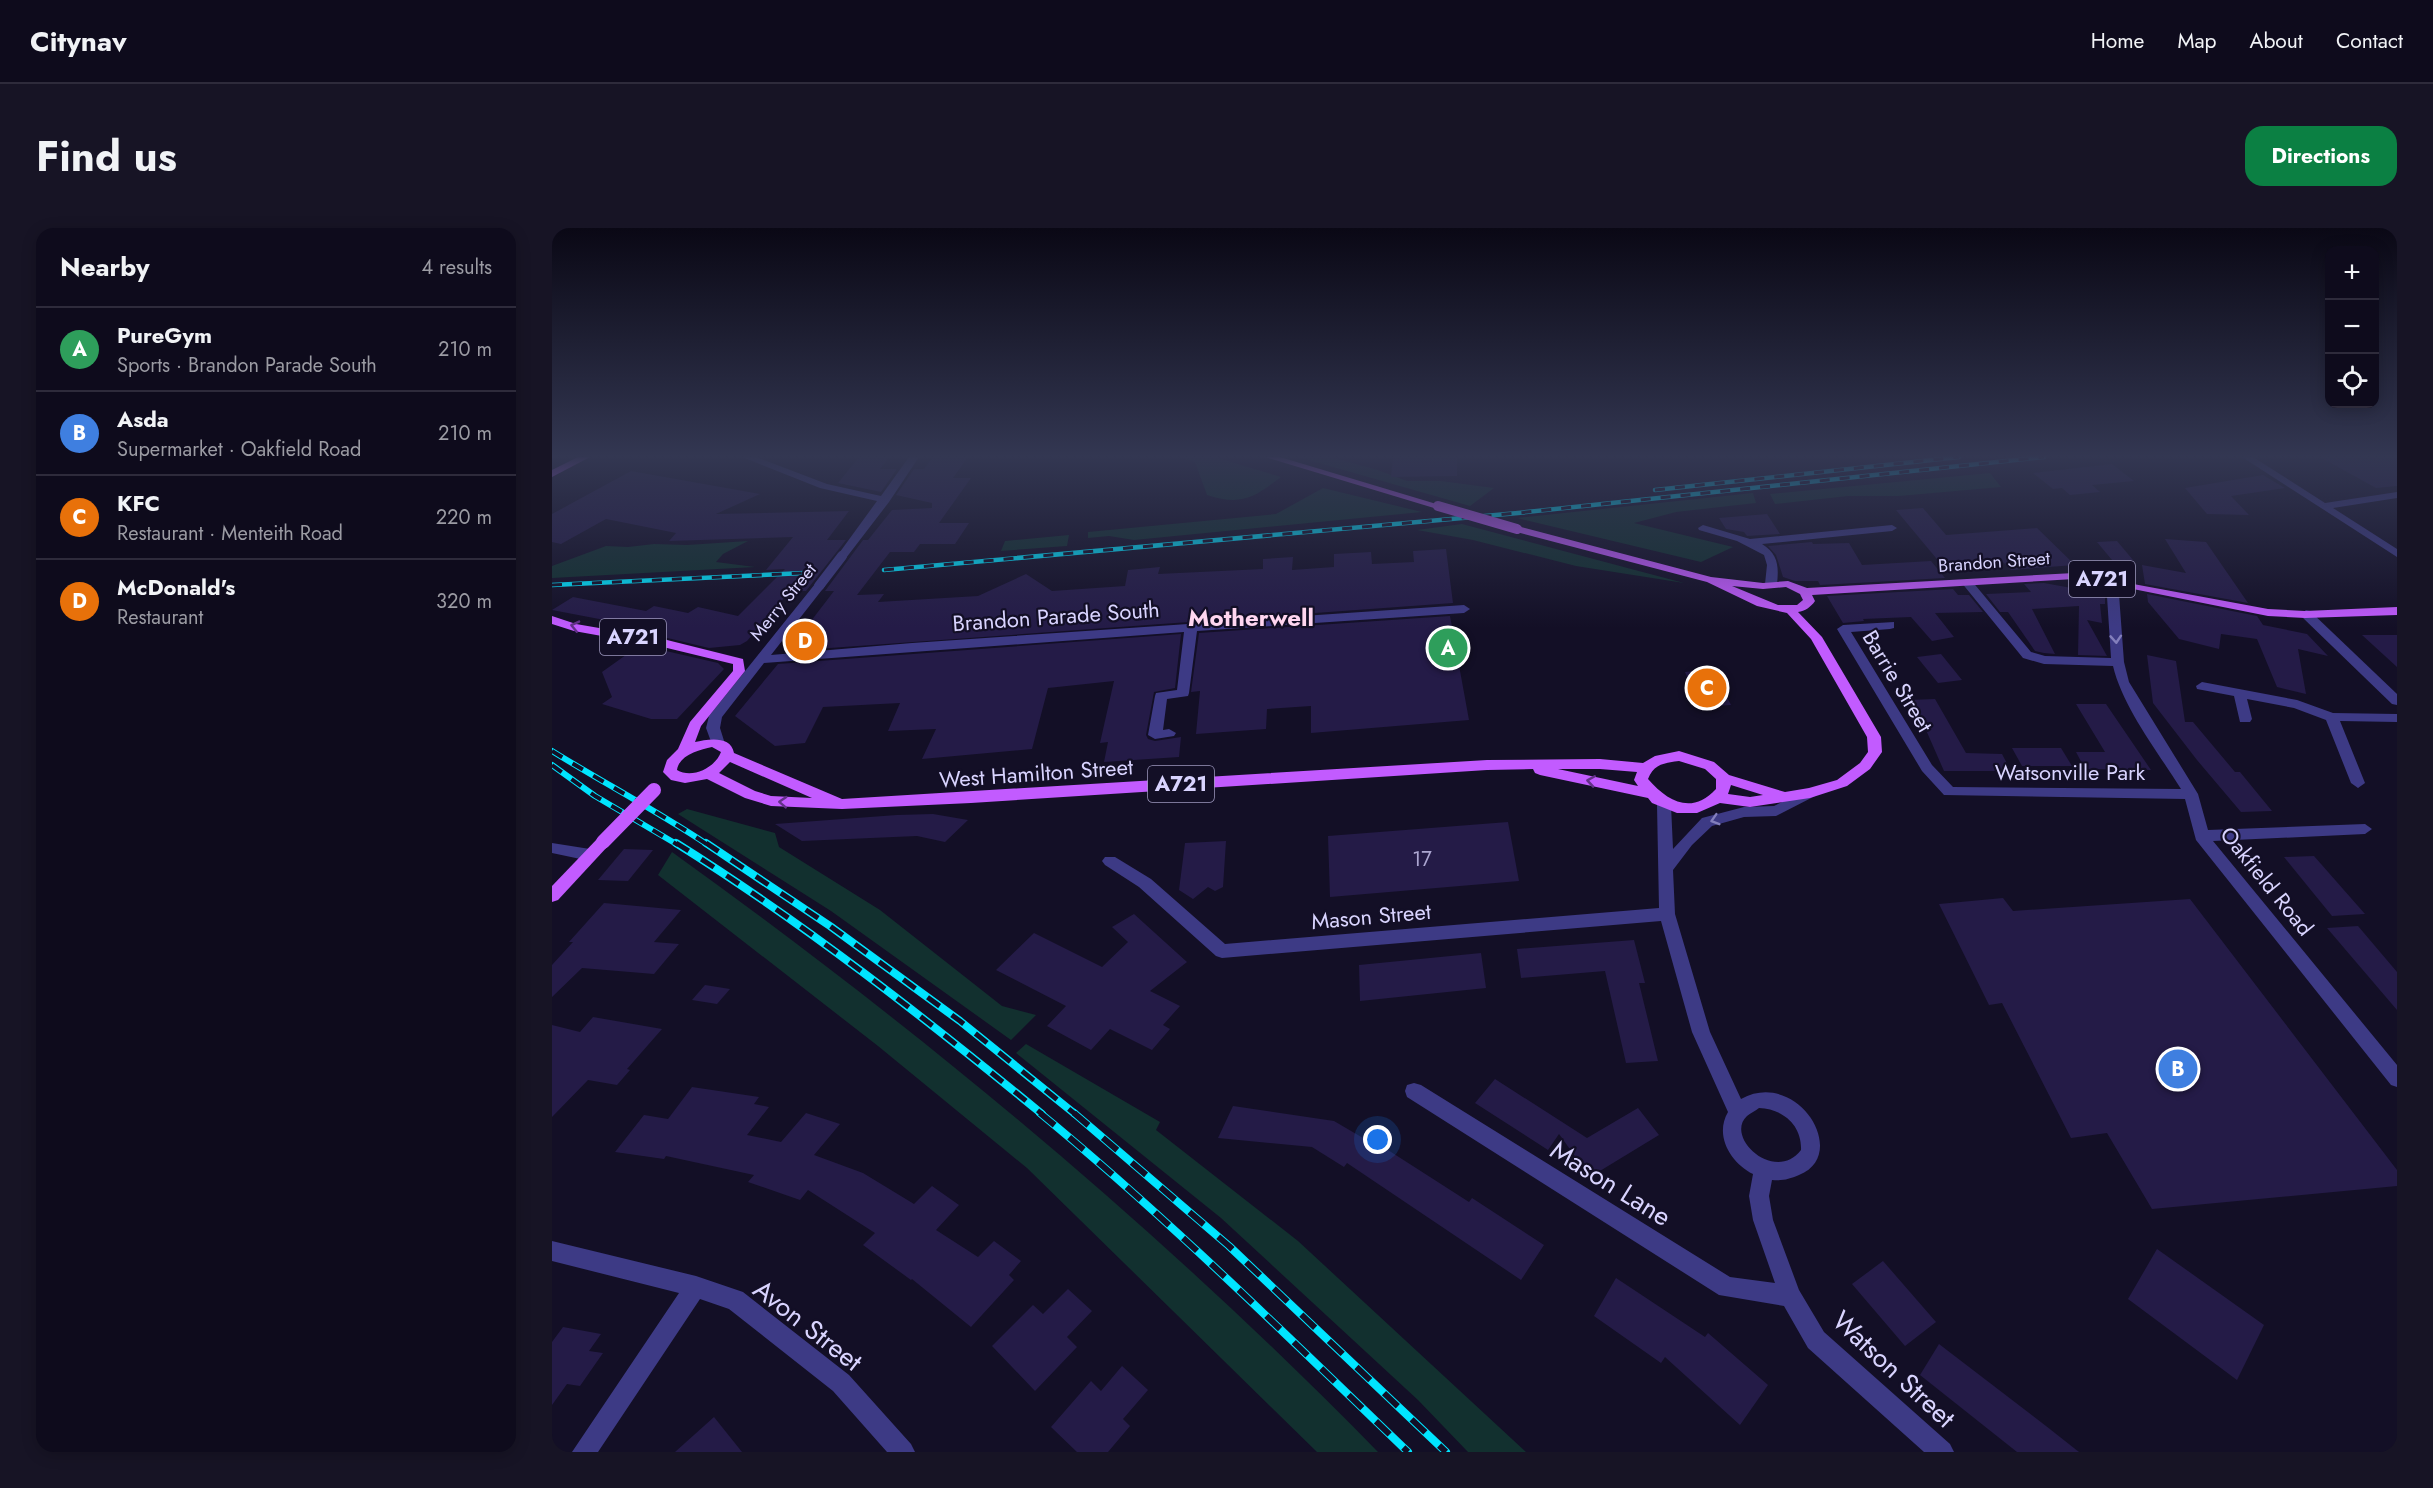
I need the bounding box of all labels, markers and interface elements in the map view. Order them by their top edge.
text: Citynav [30,21,127,62]
text: Home [2091,26,2144,56]
text: Map [2177,26,2217,56]
text: About [2250,26,2303,56]
text: Contact [2336,26,2403,56]
text: Find us [36,126,177,187]
button: Directions [2245,126,2397,186]
map controls [2325,246,2379,408]
button: + [2325,246,2379,300]
text: Nearby [60,248,149,286]
text: 4 results [421,253,492,282]
button: − [2325,300,2379,354]
text: PureGym [117,319,212,351]
text: A [72,335,87,364]
text: 210 m [438,335,492,364]
text: Sports · Brandon Parade South [117,351,377,380]
button: locate [2325,354,2379,408]
text: Asda [117,403,169,435]
text: B [73,419,86,448]
text: 210 m [438,419,492,448]
text: Supermarket · Oakfield Road [117,435,361,464]
text: KFC [117,487,160,519]
text: C [72,503,87,532]
text: 220 m [436,503,492,532]
text: Restaurant · Menteith Road [117,519,343,548]
street label: Brandon Street [1937,545,2052,579]
street label: Merry Street [744,557,823,646]
road number: A721 [2069,561,2135,597]
text: McDonald's [117,571,235,603]
text: D [72,587,87,616]
text: 320 m [436,587,492,616]
street label: Brandon Parade South [951,593,1161,639]
district label: Motherwell [1188,600,1314,635]
text: Restaurant [117,603,203,632]
pin: D [786,618,824,664]
road number: A721 [600,619,666,655]
one-way arrow [570,621,580,634]
street label: Barrie Street [1855,624,1941,739]
pin: A [1428,626,1468,670]
one-way arrow [2109,635,2122,644]
pin: C [1688,666,1726,710]
street label: West Hamilton Street [938,750,1135,796]
street label: Watsonville Park [1995,756,2146,788]
road number: A721 [1148,766,1214,802]
one-way arrow [1586,776,1596,788]
one-way arrow [779,795,788,808]
one-way arrow [1710,813,1721,826]
street label: Oakfield Road [2213,819,2321,943]
house number: 17 [1412,845,1432,874]
street label: Mason Street [1310,895,1433,937]
pin: B [2158,1046,2198,1092]
your location [1363,1125,1392,1154]
street label: Mason Lane [1543,1130,1679,1236]
street label: Avon Street [745,1270,871,1381]
street label: Watson Street [1824,1302,1965,1437]

